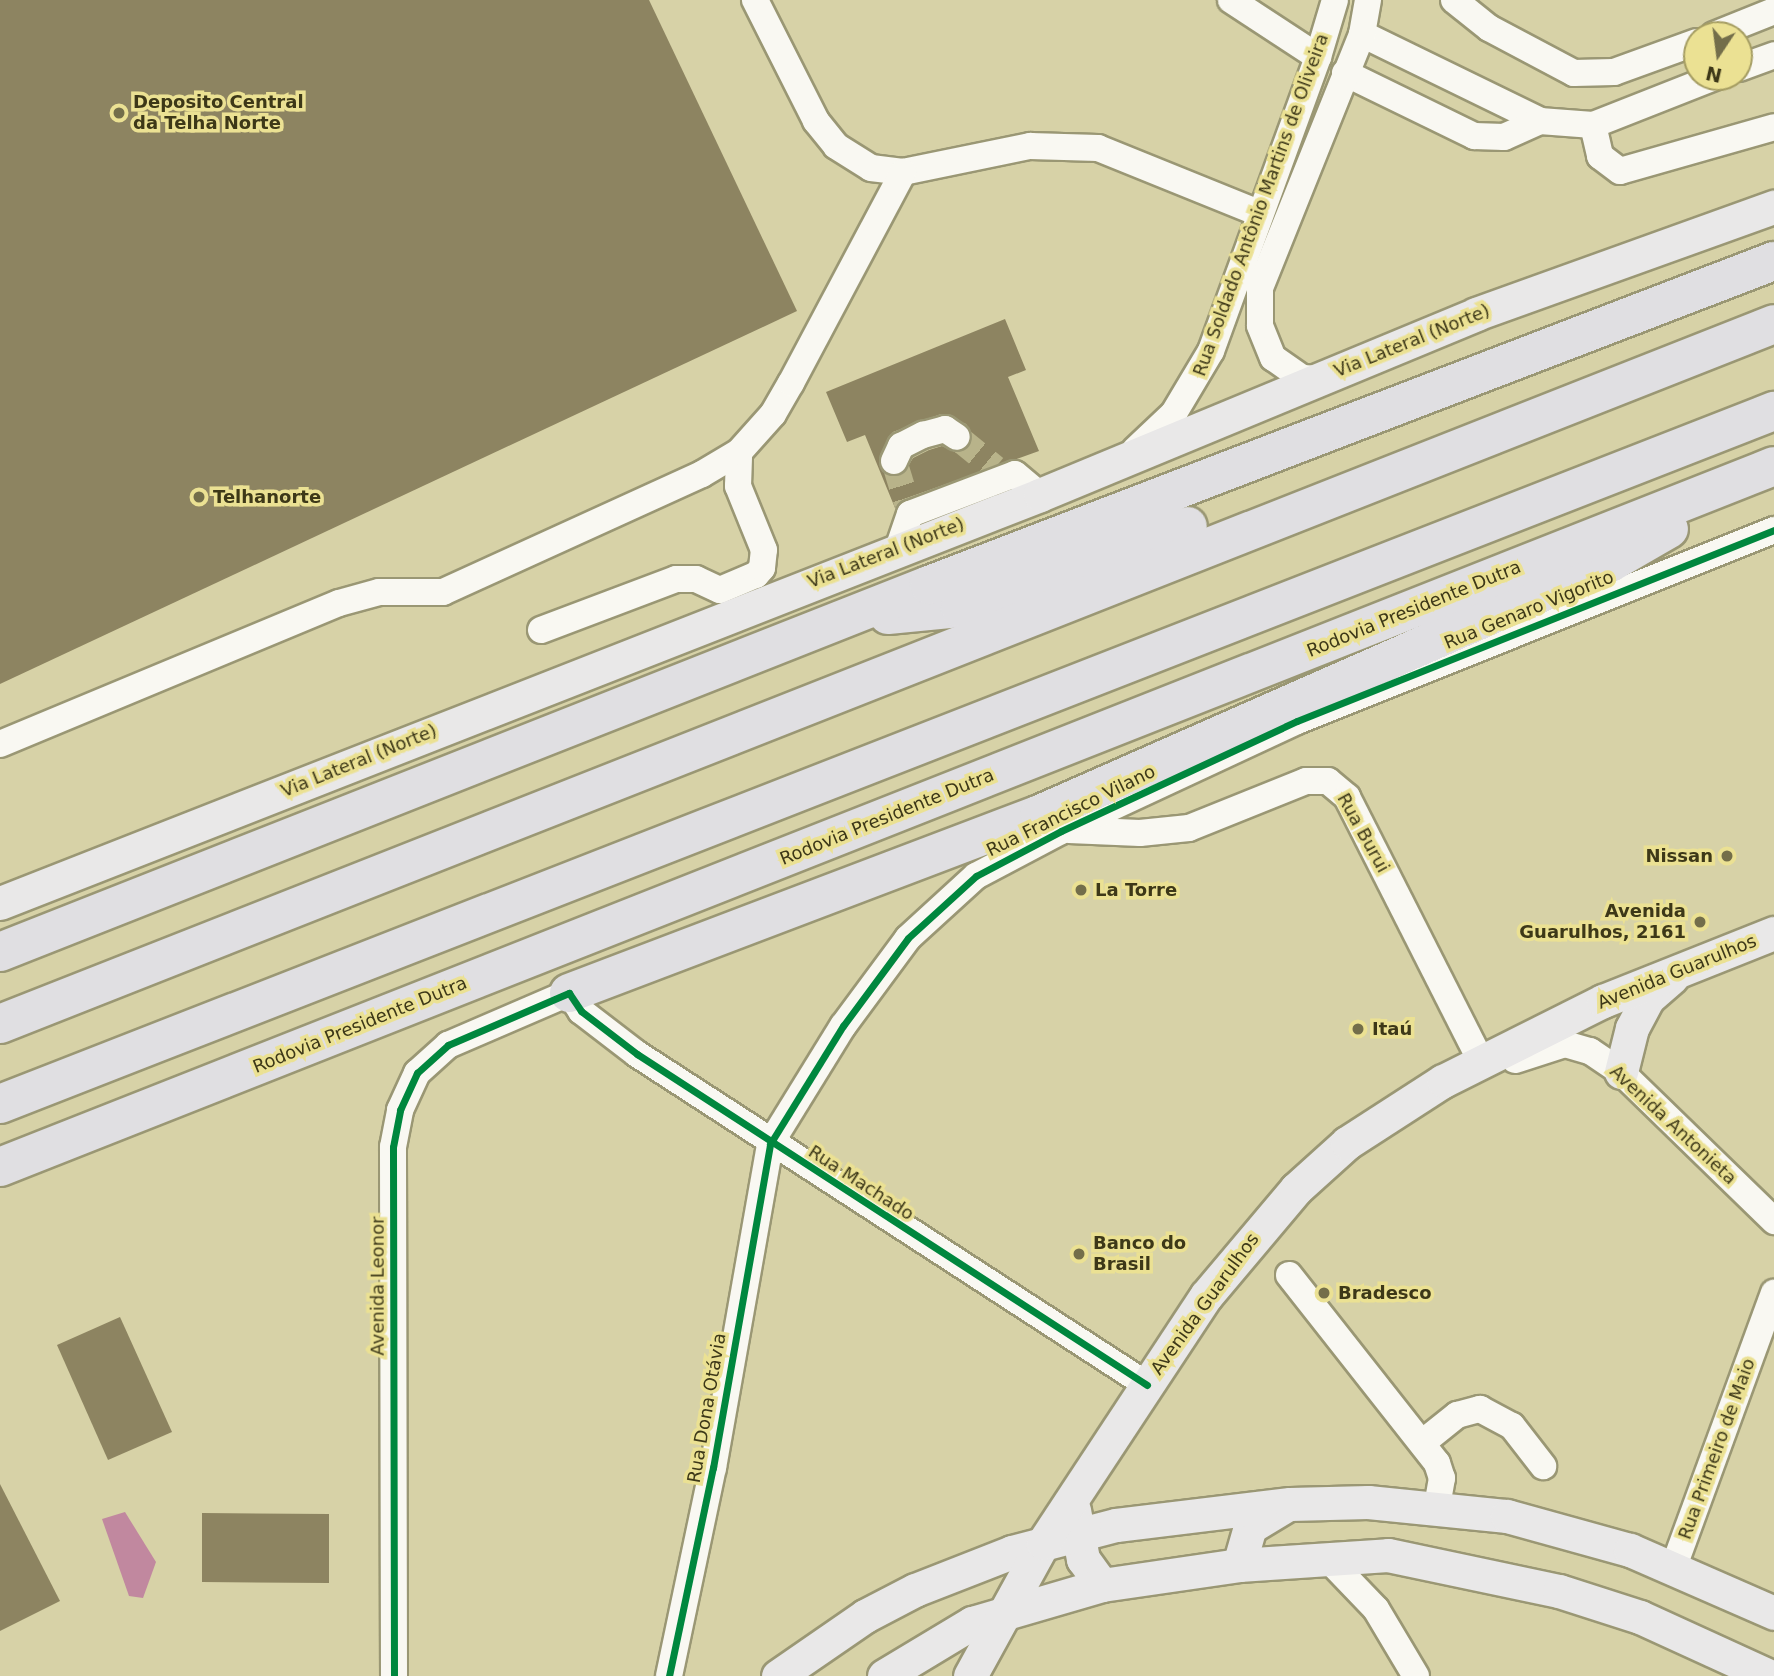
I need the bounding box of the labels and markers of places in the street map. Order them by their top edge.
place label: Deposito Central da Telha Norte [133,92,304,134]
marker: Deposito Central da Telha Norte [111,105,127,121]
place label: Telhanorte [213,486,321,508]
marker: Telhanorte [191,489,207,505]
place label: Nissan [1645,845,1713,867]
marker: Nissan [1719,848,1735,864]
place label: La Torre [1095,879,1177,901]
marker: La Torre [1073,882,1089,898]
place label: Avenida Guarulhos, 2161 [1519,901,1686,944]
marker: Avenida Guarulhos, 2161 [1692,914,1708,930]
place label: Itaú [1372,1018,1412,1040]
marker: Itaú [1350,1021,1366,1037]
place label: Banco do Brasil [1093,1233,1186,1276]
marker: Banco do Brasil [1071,1246,1087,1262]
place label: Bradesco [1338,1282,1432,1304]
marker: Bradesco [1316,1285,1332,1301]

